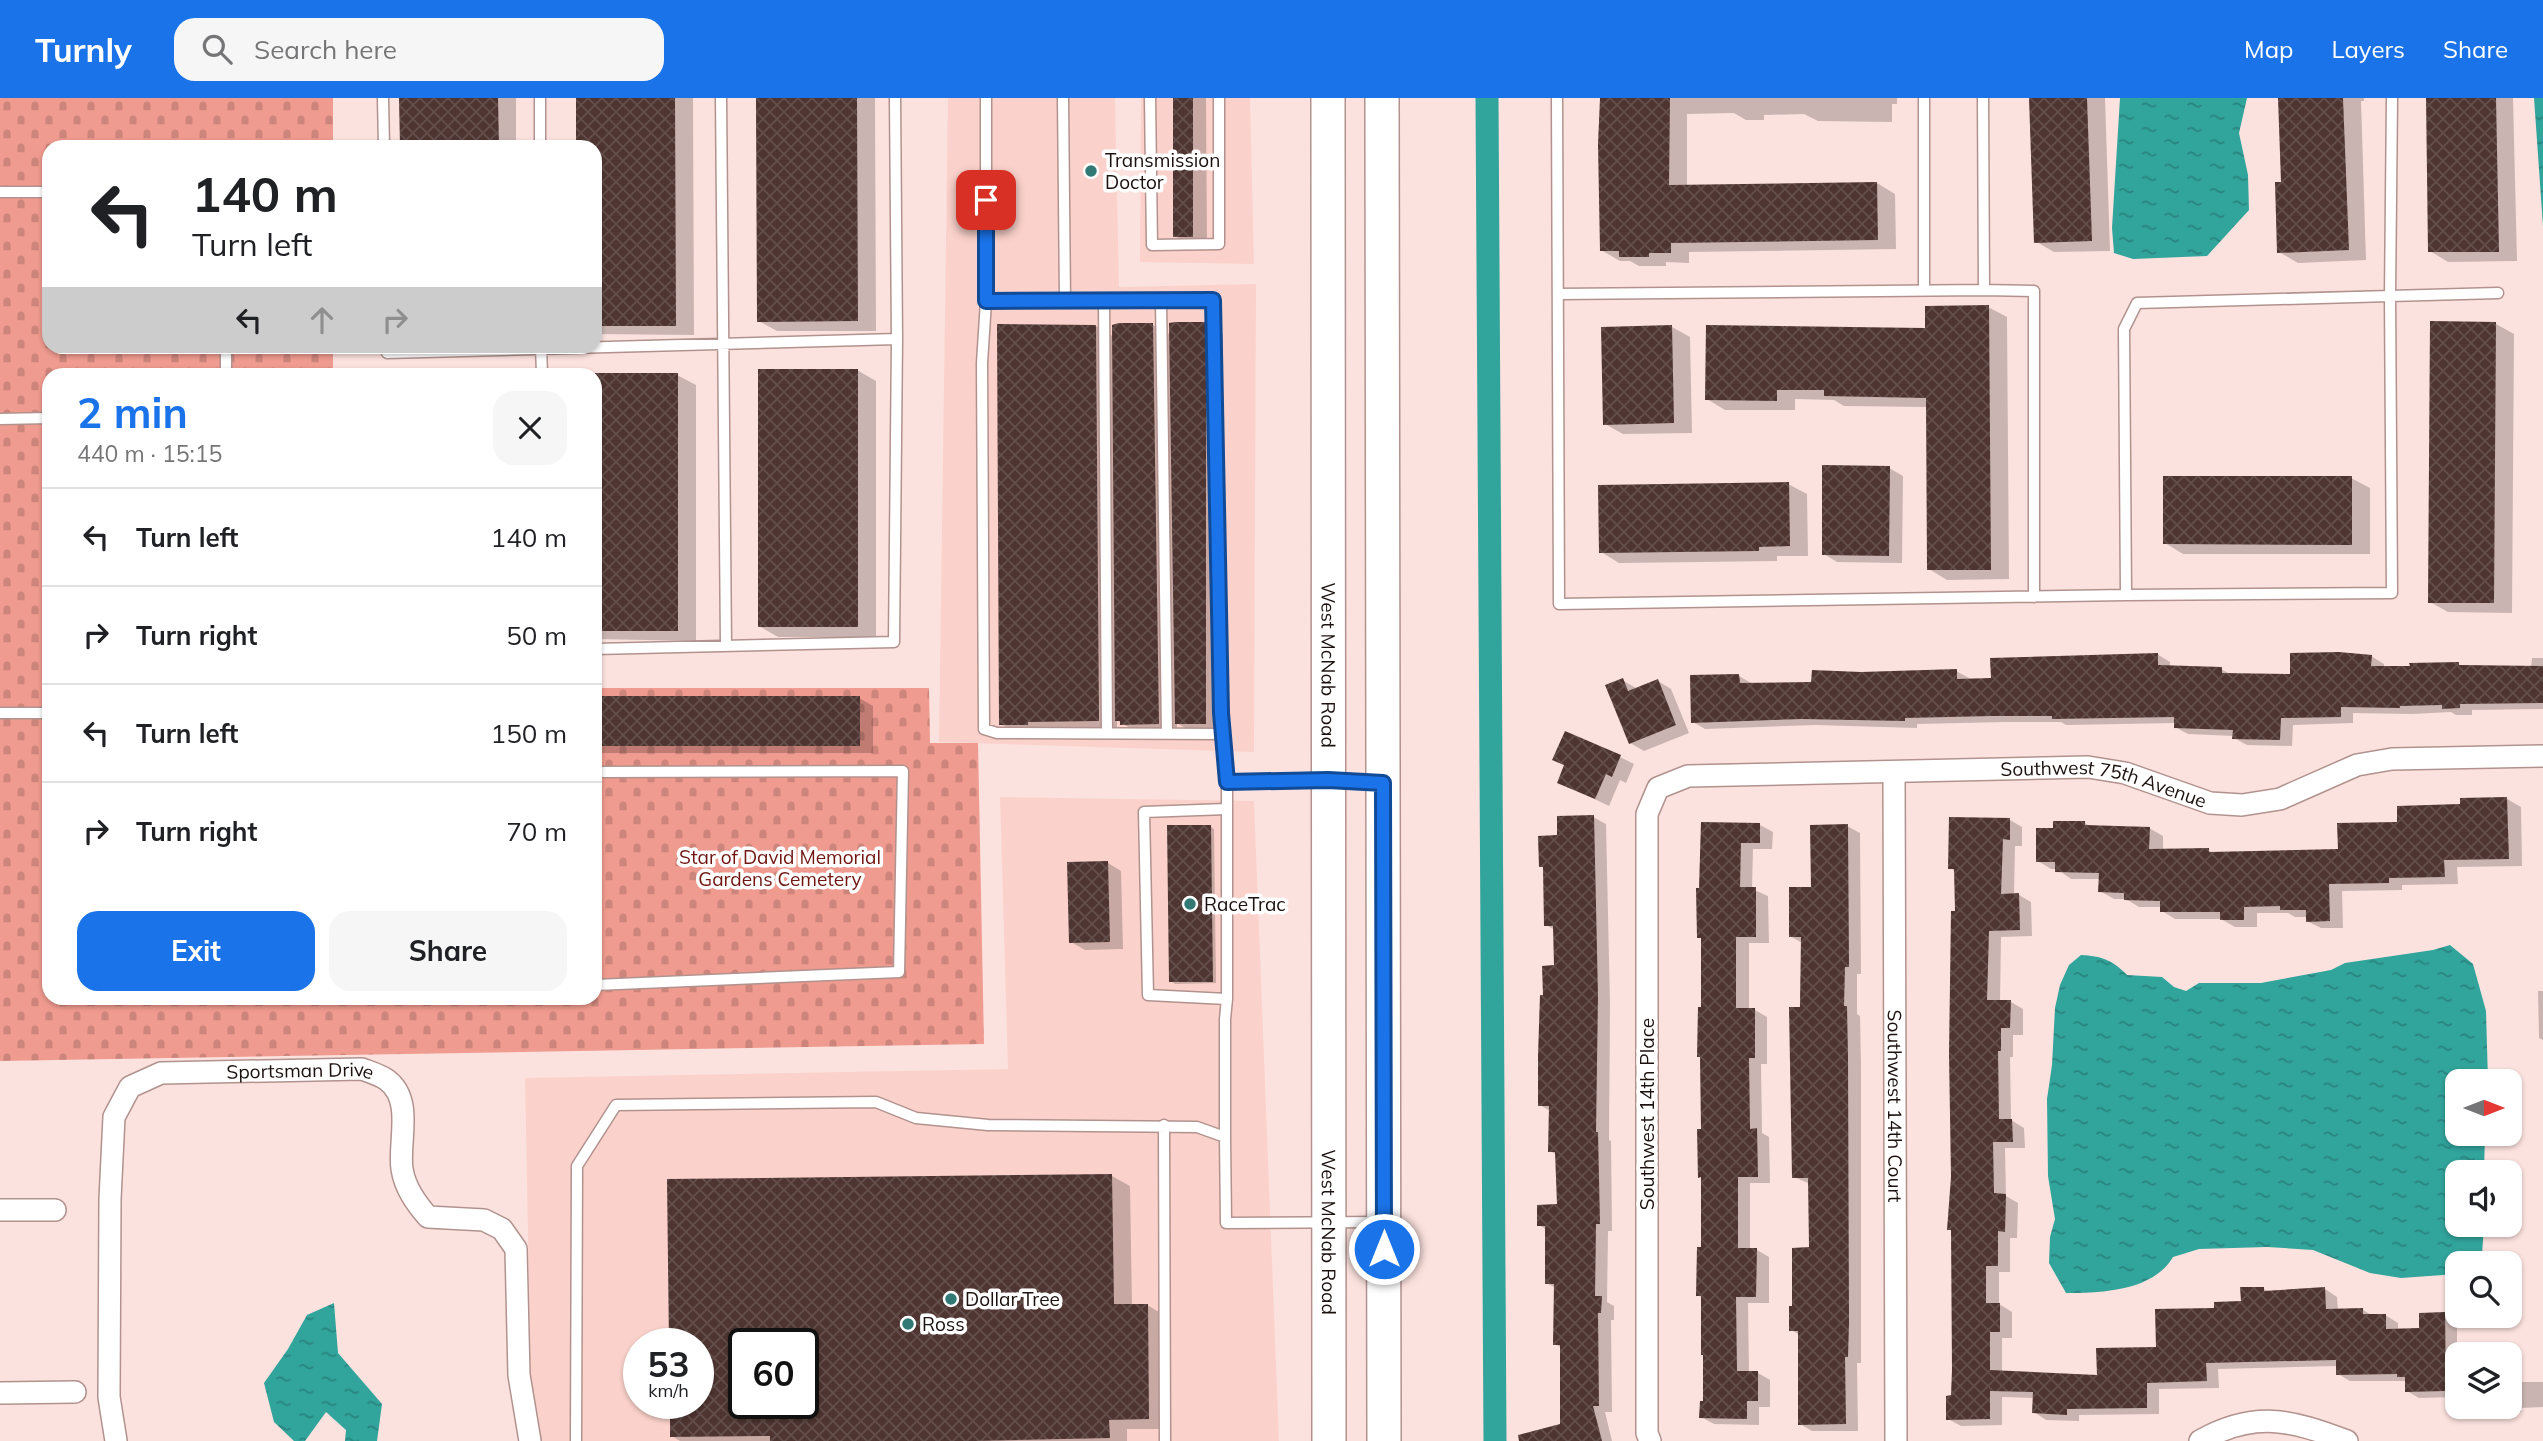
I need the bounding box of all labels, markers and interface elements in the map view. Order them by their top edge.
search box [174,18,664,81]
text: Turnly [35,29,132,70]
icon: search [198,30,236,68]
text: Search here [254,33,397,66]
text: Map [2244,34,2293,64]
text: Layers [2331,34,2405,64]
text: Share [2443,34,2508,64]
place label: Transmission Doctor [1105,148,1220,194]
text: 140 m [192,163,338,224]
marker: Transmission Doctor [1083,163,1099,179]
icon: left [77,168,168,259]
pin [956,170,1016,230]
icon: arrive [967,181,1005,219]
text: Turn left [192,224,312,264]
icon: left [230,301,268,339]
icon: ahead [303,301,341,339]
icon: right [376,301,414,339]
text: 2 min [77,386,188,439]
button: close [493,391,567,465]
text: 440 m · 15:15 [77,439,222,468]
icon: left [77,518,115,556]
text: Turn left [136,521,238,554]
text: 140 m [491,521,567,554]
street label: West McNab Road [1316,582,1340,748]
icon: right [77,616,115,654]
text: Turn right [136,619,257,652]
text: 50 m [506,619,567,652]
icon: left [77,714,115,752]
text: Turn left [136,717,238,750]
text: 150 m [491,717,567,750]
street label: Southwest 75th Avenue [2000,755,2210,813]
icon: right [77,812,115,850]
text: Turn right [136,815,257,848]
text: 70 m [506,815,567,848]
park label: Star of David Memorial Gardens Cemetery [679,845,881,891]
place label: RaceTrac [1204,892,1286,916]
marker: RaceTrac [1182,896,1198,912]
button: Exit [77,911,315,991]
button: Share [329,911,567,991]
street label: Southwest 14th Court [1883,1010,1907,1203]
street label: Southwest 14th Place [1635,1018,1659,1210]
street label: Sportsman Drive [226,1057,377,1084]
north arrow [2445,1069,2522,1146]
map controls [2445,1069,2522,1419]
street label: West McNab Road [1317,1149,1341,1315]
button: sound [2445,1160,2522,1237]
position arrow [1347,1212,1421,1286]
button: search [2445,1251,2522,1328]
place label: Dollar Tree [965,1287,1060,1311]
marker: Dollar Tree [943,1291,959,1307]
place label: Ross [922,1312,965,1336]
marker: Ross [900,1316,916,1332]
speed limit sign: 60 [728,1328,819,1419]
text: 53 [647,1342,690,1386]
button: layers [2445,1342,2522,1419]
text: km/h [648,1379,689,1402]

